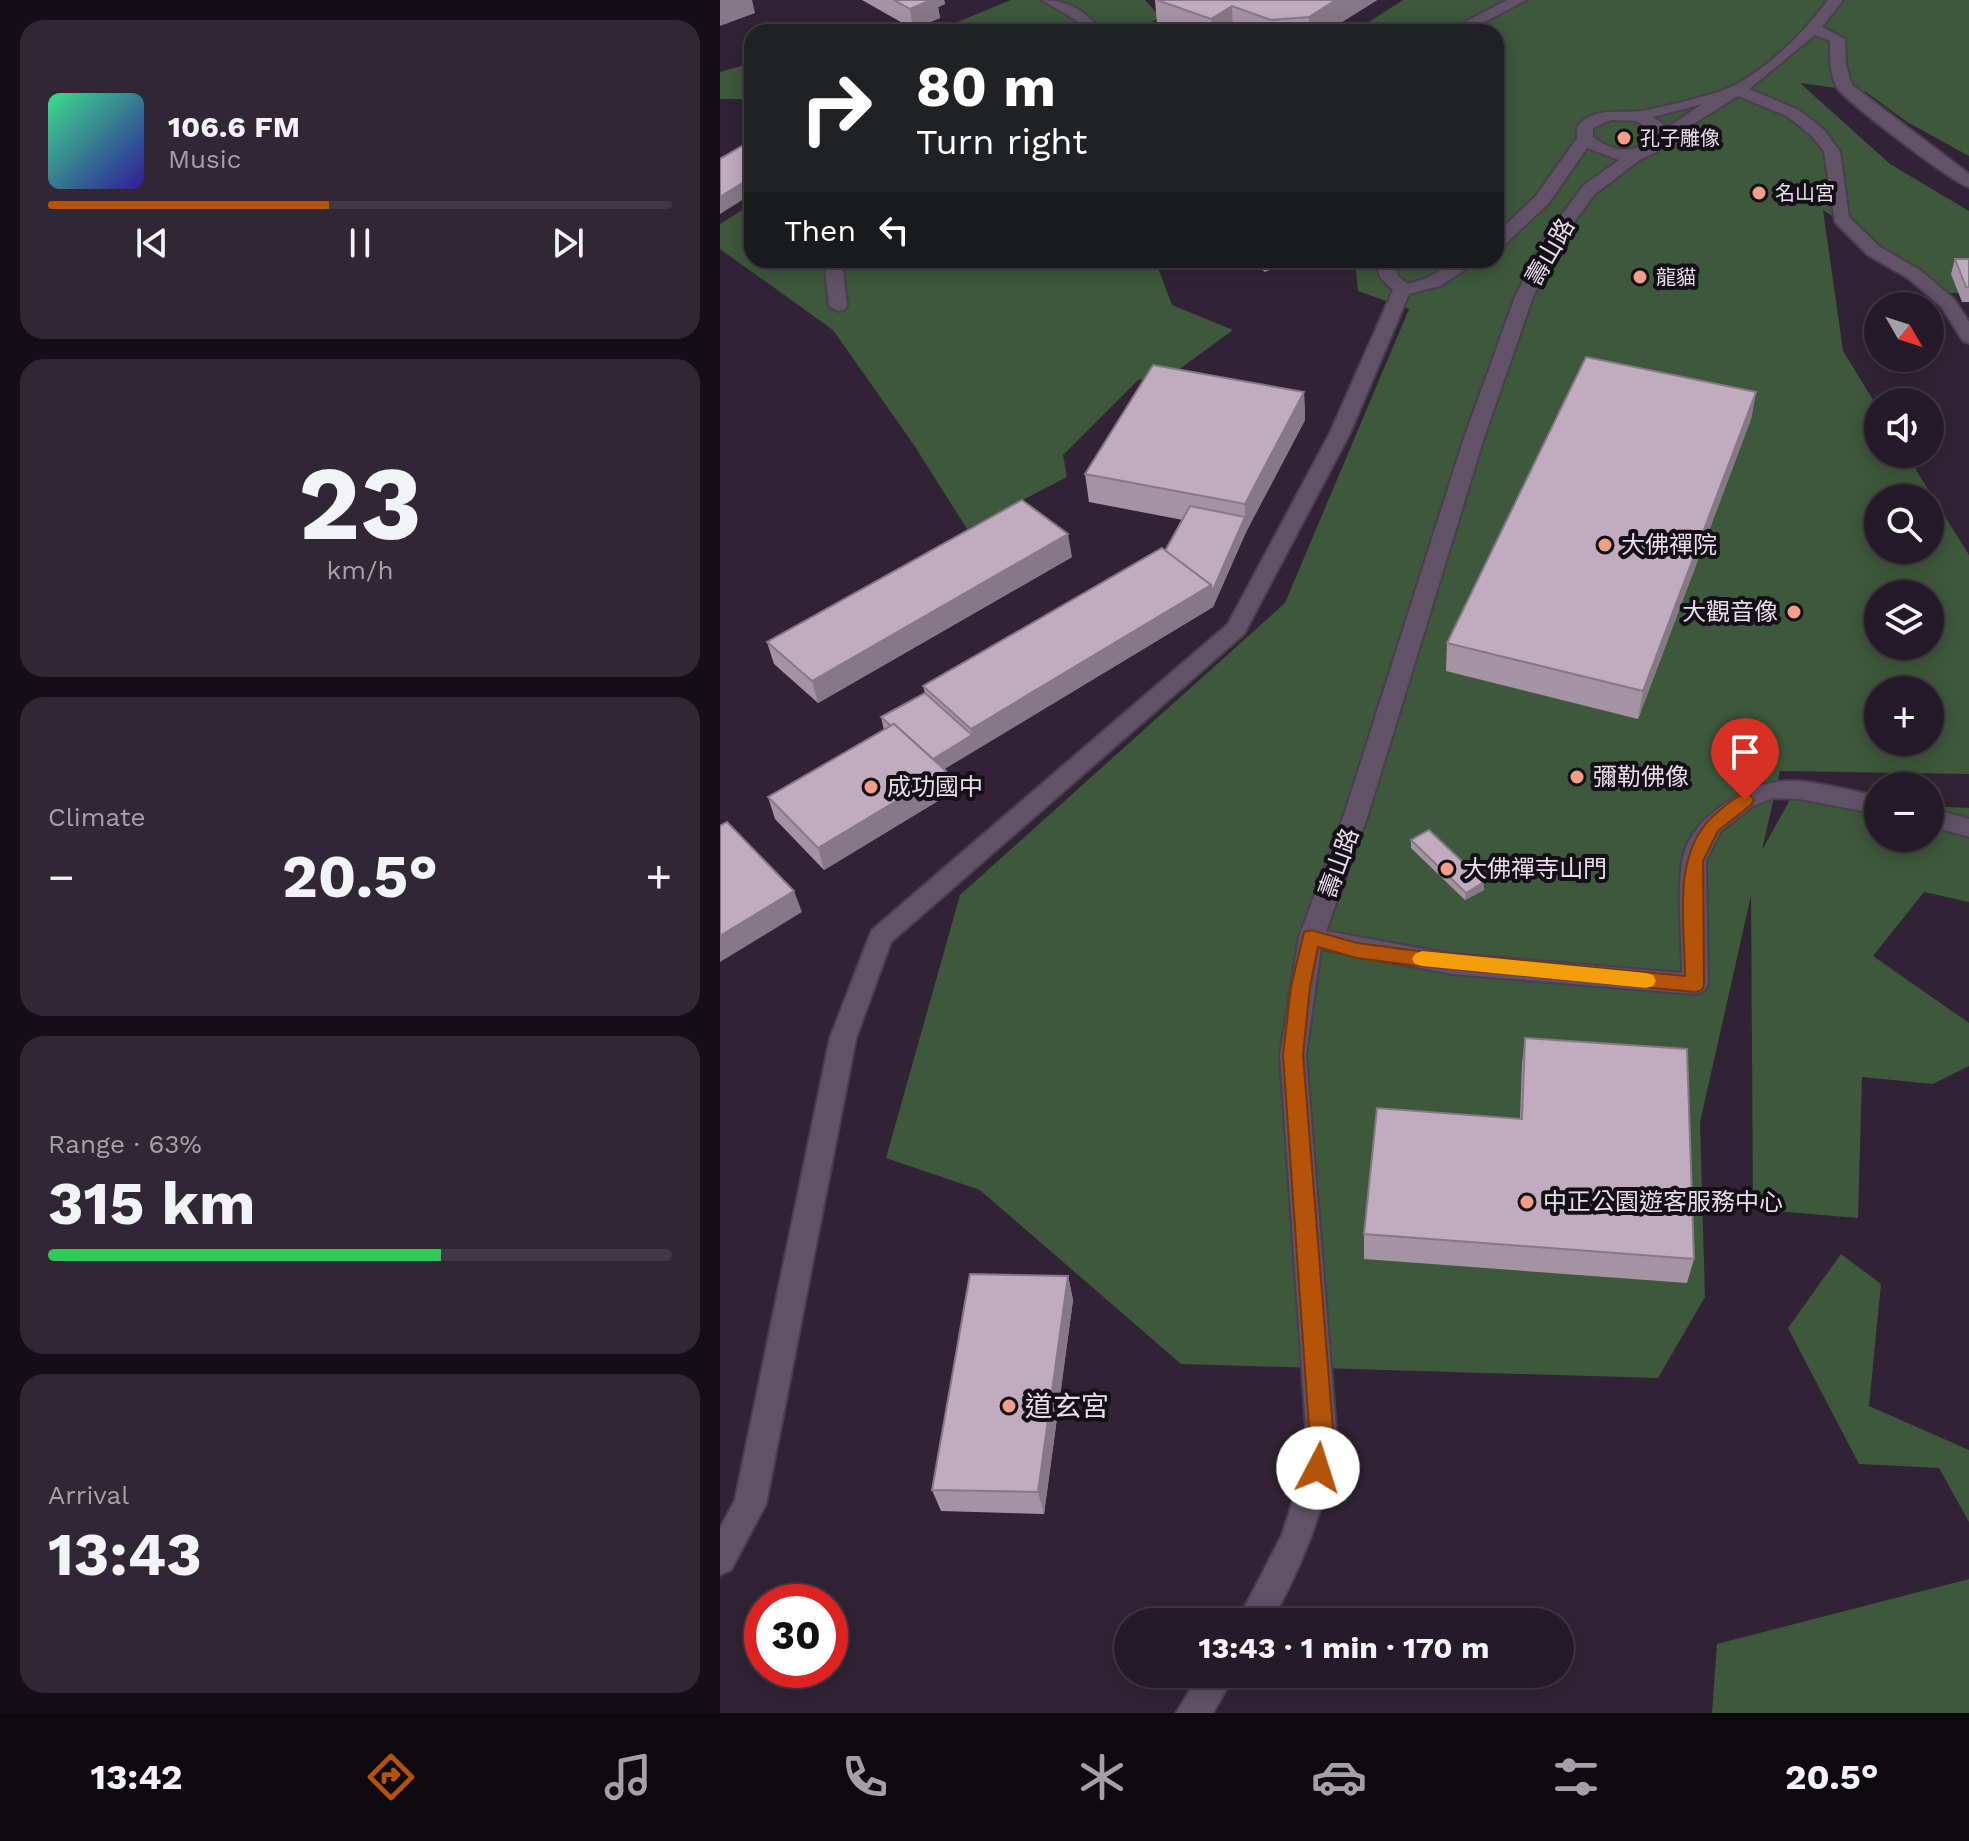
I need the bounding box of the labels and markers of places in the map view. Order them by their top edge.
place label: 孔子雕像 [1640,126,1720,150]
marker: 孔子雕像 [1615,129,1633,147]
place label: 名山宮 [1775,181,1835,205]
marker: 名山宮 [1750,184,1768,202]
place label: 龍貓 [1656,265,1696,289]
marker: 龍貓 [1631,268,1649,286]
place label: 大佛禪院 [1621,531,1717,559]
marker: 大佛禪院 [1596,536,1614,554]
place label: 大觀音像 [1682,598,1778,626]
marker: 大觀音像 [1785,603,1803,621]
pin [1711,718,1779,800]
place label: 彌勒佛像 [1593,763,1689,791]
marker: 彌勒佛像 [1568,768,1586,786]
place label: 成功國中 [887,773,983,801]
marker: 成功國中 [862,778,880,796]
place label: 大佛禪寺山門 [1463,855,1607,883]
marker: 大佛禪寺山門 [1438,860,1456,878]
place label: 中正公園遊客服務中心 [1543,1188,1783,1216]
marker: 中正公園遊客服務中心 [1518,1193,1536,1211]
place label: 道玄宮 [1025,1390,1109,1423]
marker: 道玄宮 [1000,1397,1018,1415]

